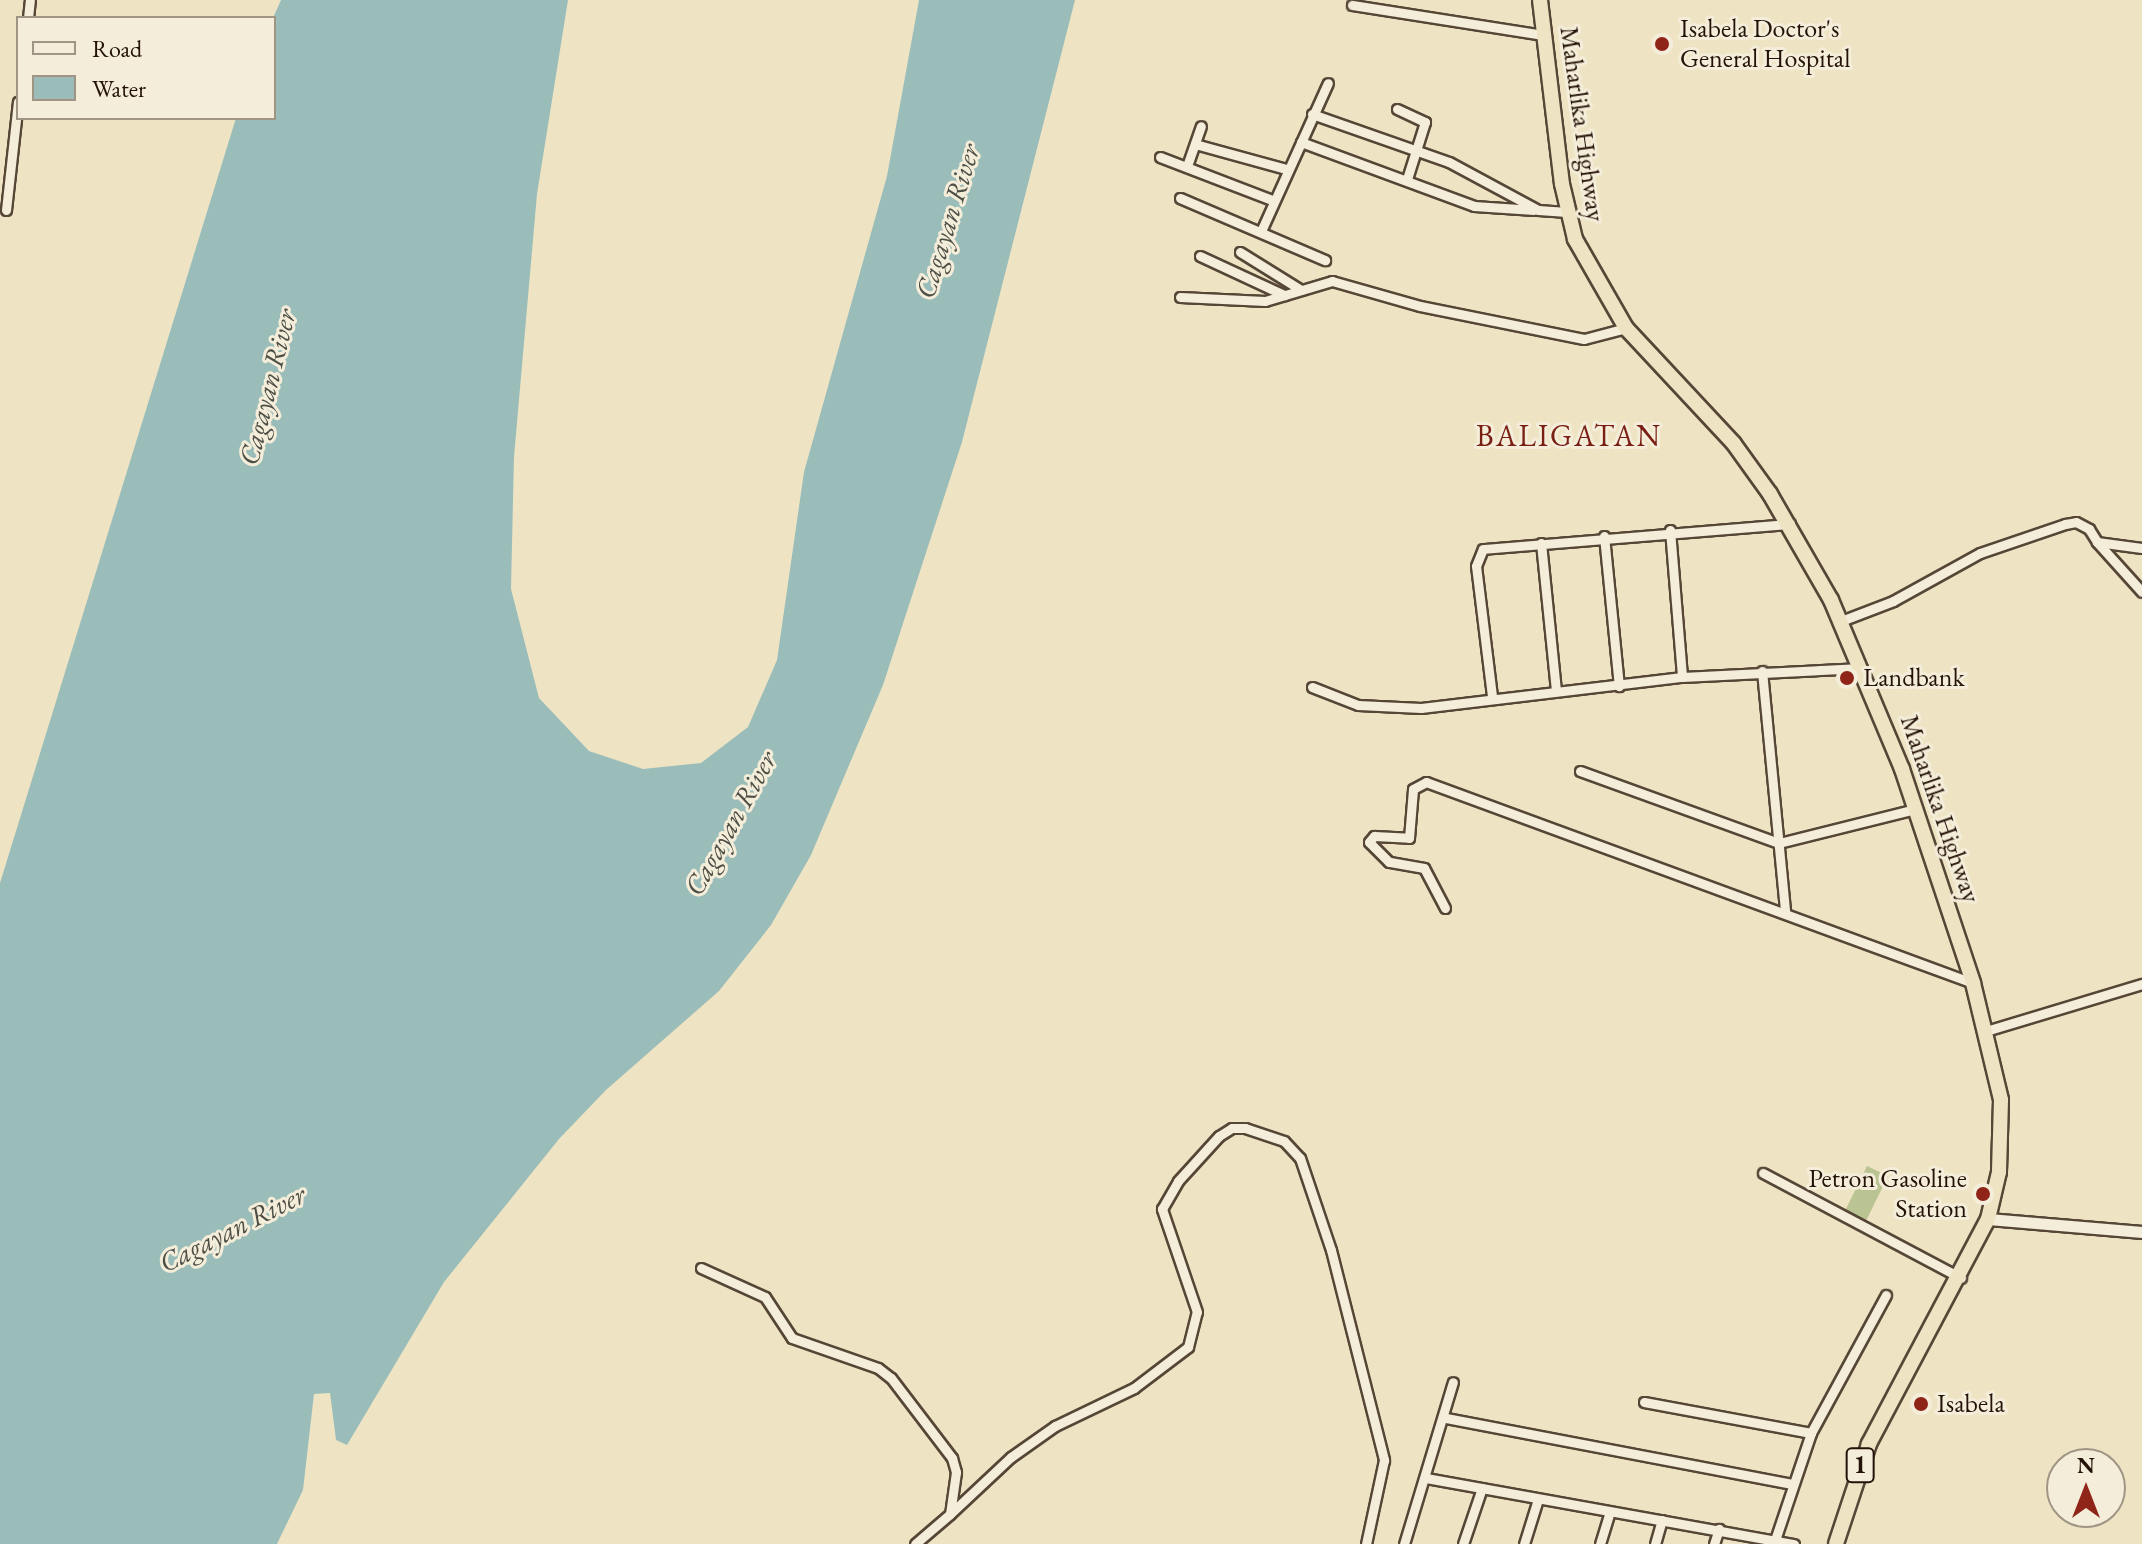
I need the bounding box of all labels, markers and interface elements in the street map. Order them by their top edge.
place label: Isabela Doctor's General Hospital [1680,13,1850,74]
legend [16,16,276,120]
street label: Maharlika Highway [1553,25,1611,223]
text: Road [92,33,142,64]
marker: Isabela Doctor's General Hospital [1651,33,1673,55]
text: Water [92,73,146,104]
water label: Cagayan River [908,140,986,302]
water label: Cagayan River [231,305,303,469]
district label: BALIGATAN [1476,418,1662,454]
place label: Landbank [1863,662,1965,694]
marker: Landbank [1838,669,1856,687]
street label: Maharlika Highway [1893,711,1987,907]
water label: Cagayan River [677,745,783,901]
place label: Petron Gasoline Station [1808,1163,1967,1224]
water label: Cagayan River [153,1177,311,1279]
marker: Petron Gasoline Station [1974,1185,1992,1203]
place label: Isabela [1937,1388,2005,1420]
marker: Isabela [1912,1395,1930,1413]
road number: 1 [1844,1445,1876,1485]
north arrow [2046,1448,2126,1528]
text: N [2077,1451,2095,1480]

